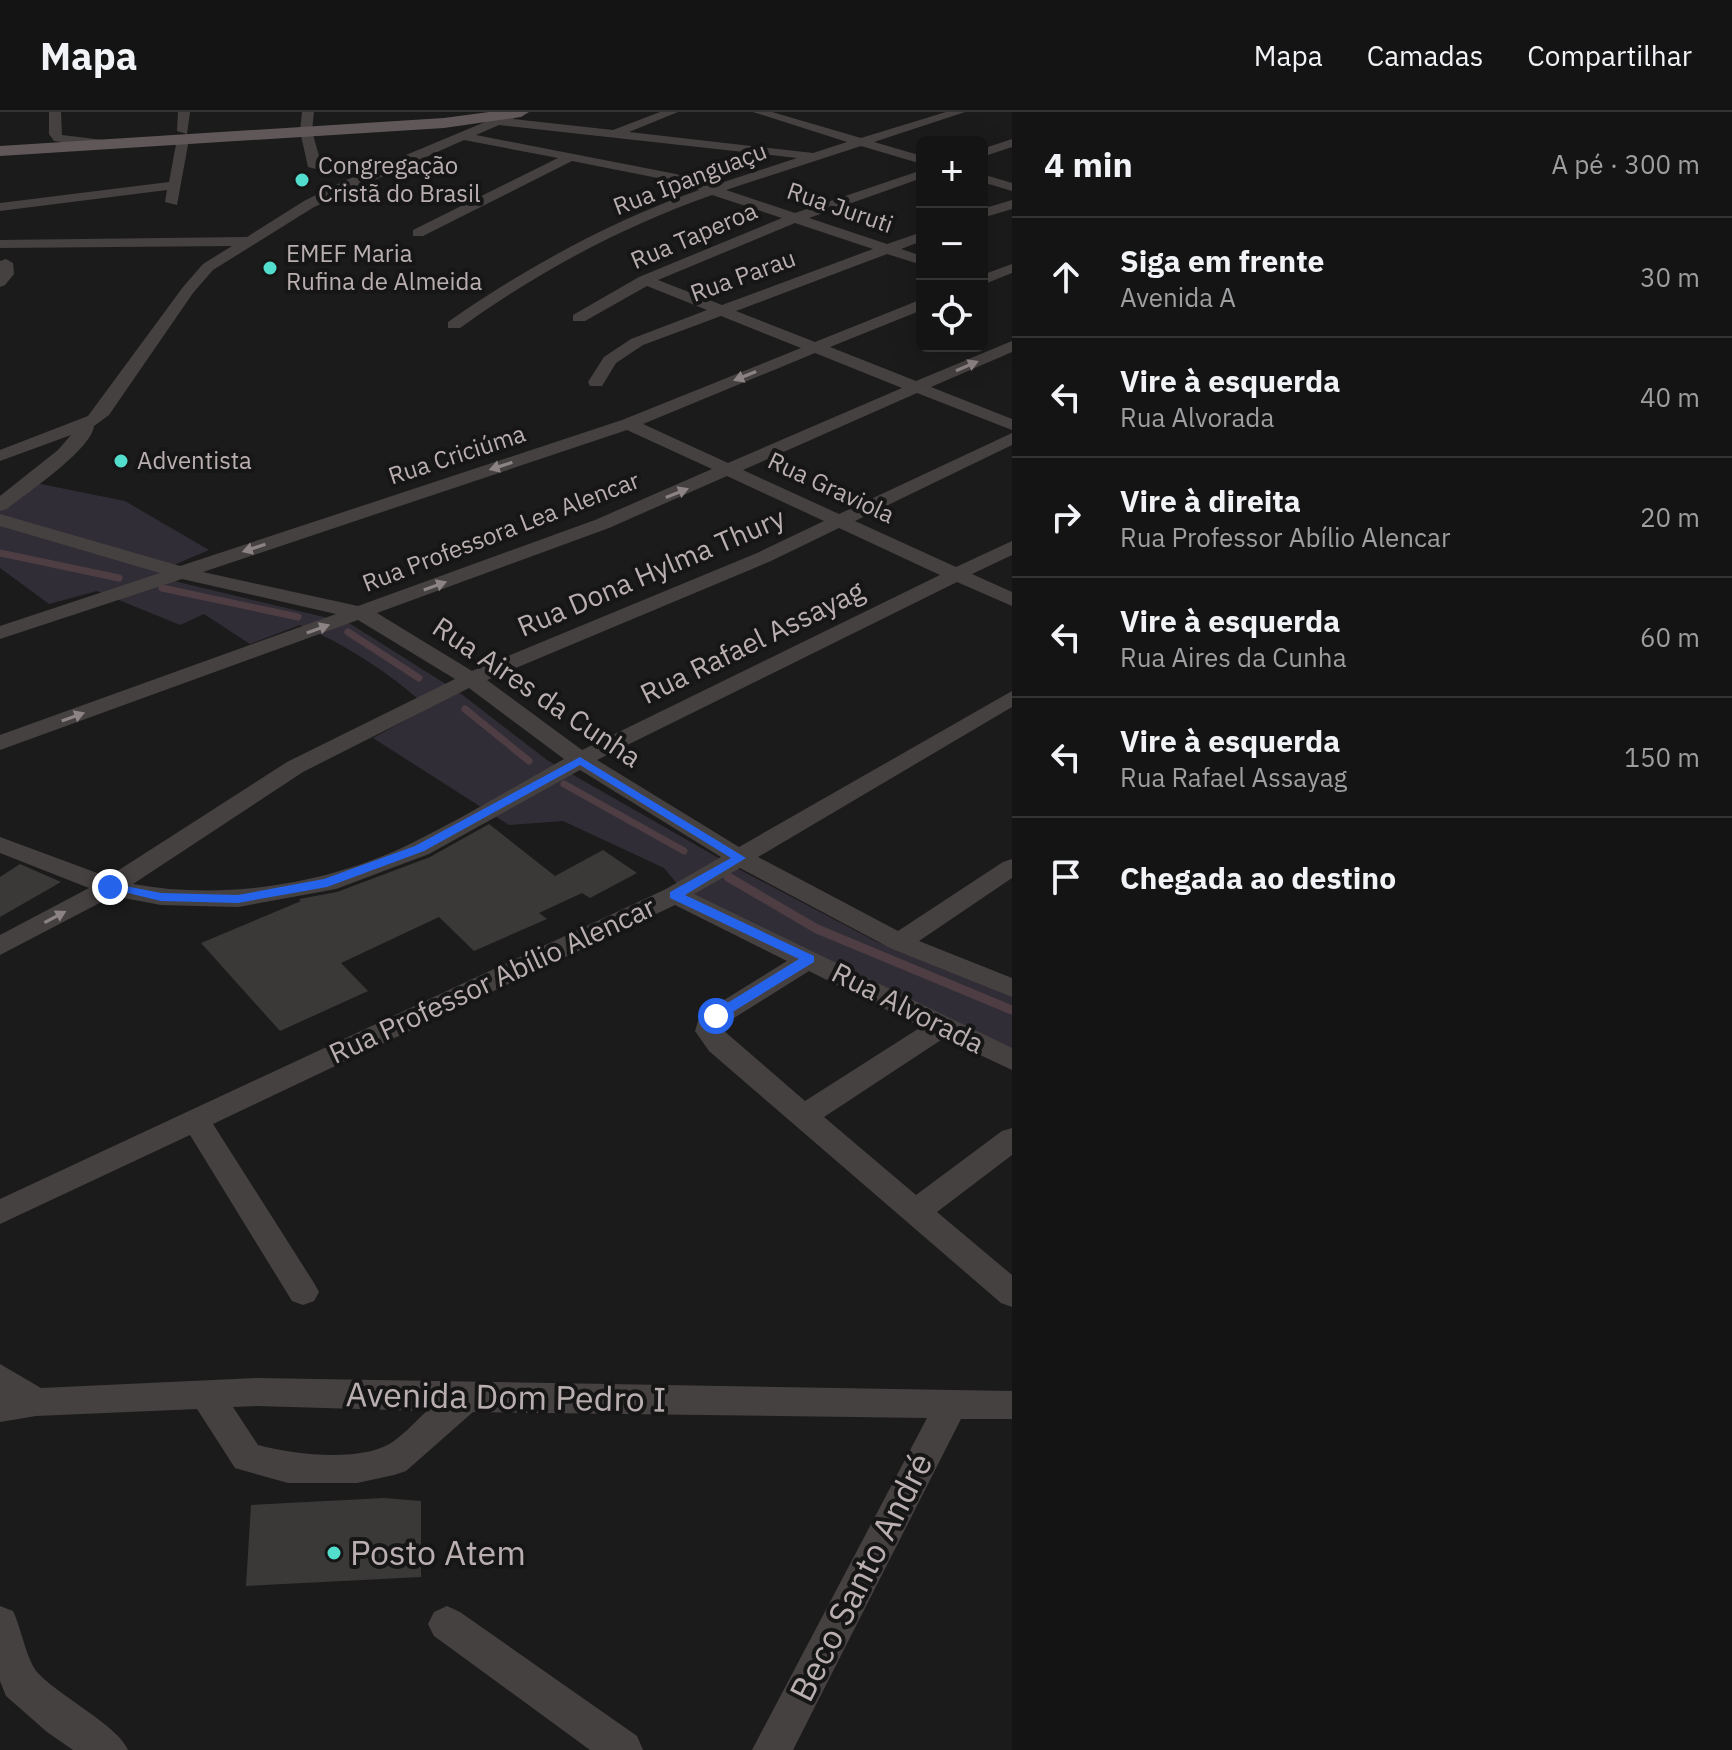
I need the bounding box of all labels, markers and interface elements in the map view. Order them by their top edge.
text: Mapa [40,31,137,80]
text: Mapa [1254,37,1323,74]
text: Camadas [1367,37,1483,74]
text: Compartilhar [1527,37,1692,74]
street label: Rua Ipanguaçu [608,134,771,222]
map controls [916,136,988,352]
button: + [916,136,988,208]
text: 4 min [1044,142,1133,186]
text: A pé · 300 m [1551,147,1700,181]
place label: Congregação Cristã do Brasil [318,149,481,209]
marker: Congregação Cristã do Brasil [293,171,311,189]
street label: Rua Juruti [783,174,898,240]
street label: Rua Taperoa [626,194,762,276]
button: − [916,208,988,280]
place label: EMEF Maria Rufina de Almeida [286,237,482,297]
street label: Rua Parau [686,241,800,309]
text: Siga em frente [1120,241,1324,280]
icon: ahead [1044,255,1088,299]
marker: EMEF Maria Rufina de Almeida [261,259,279,277]
text: 30 m [1640,260,1700,294]
button: locate [916,280,988,352]
text: Avenida A [1120,280,1236,314]
one-way arrow [955,359,979,373]
text: Vire à esquerda [1120,361,1340,400]
one-way arrow [733,370,757,383]
icon: left [1044,375,1088,419]
text: 40 m [1640,380,1700,414]
text: Rua Alvorada [1120,400,1274,434]
street label: Rua Criciúma [384,417,530,491]
place label: Adventista [137,444,252,476]
street label: Rua Graviola [763,444,900,530]
marker: Adventista [112,452,130,470]
one-way arrow [489,460,513,473]
street label: Rua Professora Lea Alencar [358,463,644,599]
text: Vire à direita [1120,481,1301,520]
one-way arrow [665,486,689,499]
icon: right [1044,495,1088,539]
street label: Rua Dona Hylma Thury [511,498,790,645]
text: 20 m [1640,500,1700,534]
text: Rua Professor Abílio Alencar [1120,520,1451,554]
one-way arrow [242,542,266,555]
street label: Rua Rafael Assayag [634,571,870,712]
one-way arrow [423,579,447,592]
text: Vire à esquerda [1120,601,1340,640]
street label: Rua Aires da Cunha [426,608,649,775]
icon: left [1044,615,1088,659]
text: 60 m [1640,620,1700,654]
one-way arrow [306,622,330,635]
text: Rua Aires da Cunha [1120,640,1347,674]
one-way arrow [62,710,86,723]
text: Vire à esquerda [1120,721,1340,760]
icon: left [1044,735,1088,779]
text: 150 m [1624,740,1700,774]
text: Rua Rafael Assayag [1120,760,1347,794]
icon: arrive [1044,855,1088,899]
text: Chegada ao destino [1120,858,1396,897]
route end [92,869,128,905]
street label: Rua Professor Abílio Alencar [323,888,661,1072]
one-way arrow [44,910,66,924]
street label: Rua Alvorada [826,953,991,1062]
route start [698,998,734,1034]
street label: Avenida Dom Pedro I [345,1371,667,1421]
street label: Beco Santo André [779,1445,942,1708]
place label: Posto Atem [350,1530,526,1574]
marker: Posto Atem [325,1544,343,1562]

